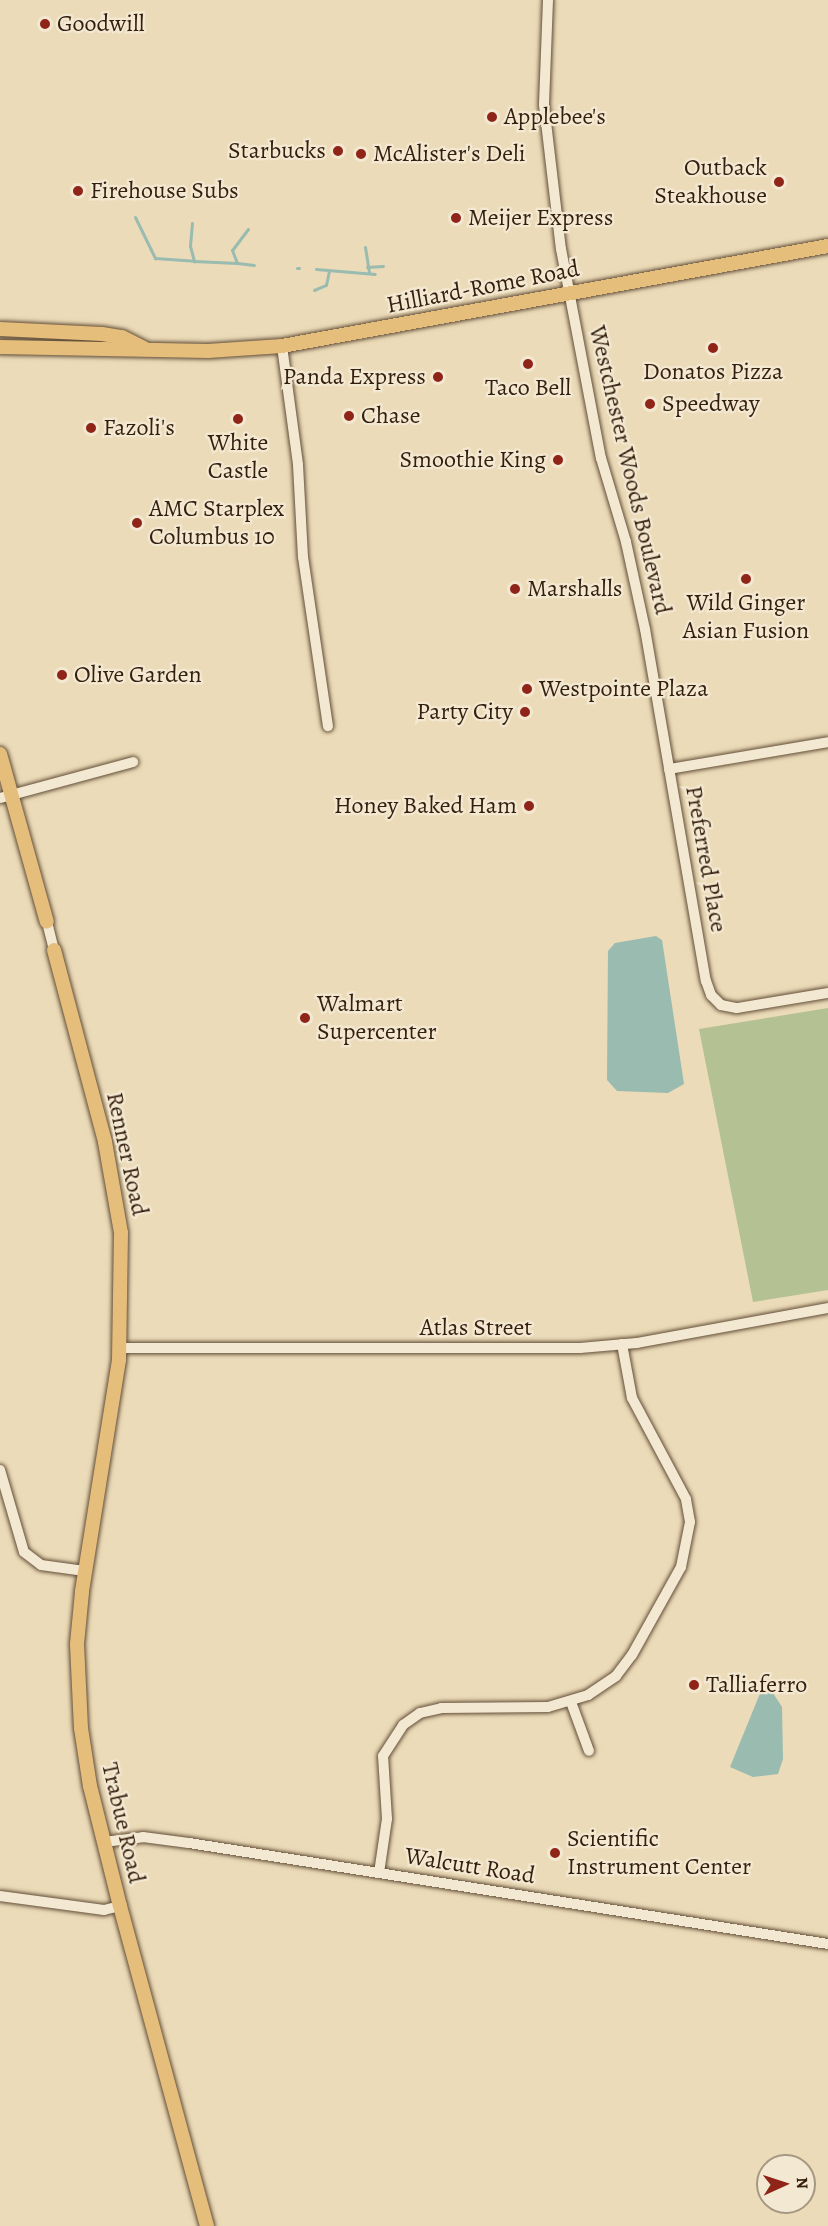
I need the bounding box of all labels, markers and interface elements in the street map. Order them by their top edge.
place label: Goodwill [57,10,145,38]
marker: Goodwill [38,17,52,31]
place label: Applebee's [504,103,606,131]
marker: Applebee's [485,110,499,124]
place label: Starbucks [228,137,326,165]
place label: McAlister's Deli [373,140,526,168]
marker: Starbucks [331,144,345,158]
marker: McAlister's Deli [354,147,368,161]
place label: Outback Steakhouse [654,154,767,210]
marker: Outback Steakhouse [772,175,786,189]
place label: Firehouse Subs [90,177,239,205]
marker: Firehouse Subs [71,184,85,198]
place label: Meijer Express [468,204,613,232]
marker: Meijer Express [449,211,463,225]
street label: Hilliard-Rome Road [384,254,582,320]
street label: Westchester Woods Boulevard [583,323,677,617]
marker: Donatos Pizza [706,341,720,355]
marker: Taco Bell [521,357,535,371]
place label: Donatos Pizza [643,358,783,386]
place label: Panda Express [283,363,426,391]
marker: Panda Express [431,370,445,384]
place label: Taco Bell [485,374,571,402]
place label: Speedway [662,390,760,418]
marker: Speedway [643,397,657,411]
place label: Chase [361,402,420,430]
marker: Chase [342,409,356,423]
marker: White Castle [231,412,245,426]
place label: Fazoli's [103,414,175,442]
marker: Fazoli's [84,421,98,435]
place label: White Castle [208,429,268,485]
place label: Smoothie King [400,446,546,474]
marker: Smoothie King [551,453,565,467]
place label: AMC Starplex Columbus 10 [149,495,284,551]
marker: AMC Starplex Columbus 10 [130,516,144,530]
marker: Wild Ginger Asian Fusion [739,572,753,586]
place label: Marshalls [527,575,622,603]
marker: Marshalls [508,582,522,596]
place label: Wild Ginger Asian Fusion [683,589,809,645]
place label: Olive Garden [74,661,202,689]
marker: Olive Garden [55,668,69,682]
place label: Westpointe Plaza [539,675,708,703]
marker: Westpointe Plaza [520,682,534,696]
place label: Party City [417,698,513,726]
marker: Party City [518,705,532,719]
street label: Preferred Place [679,783,733,935]
place label: Honey Baked Ham [334,792,517,820]
marker: Honey Baked Ham [522,799,536,813]
place label: Walmart Supercenter [317,990,437,1046]
marker: Walmart Supercenter [298,1011,312,1025]
street label: Renner Road [100,1090,154,1218]
street label: Atlas Street [420,1314,532,1342]
place label: Talliaferro [706,1671,807,1699]
marker: Talliaferro [687,1678,701,1692]
street label: Trabue Road [95,1760,151,1886]
place label: Scientific Instrument Center [567,1825,751,1881]
street label: Walcutt Road [403,1842,537,1890]
marker: Scientific Instrument Center [548,1846,562,1860]
north arrow [756,2154,816,2214]
text: N [791,2177,813,2190]

